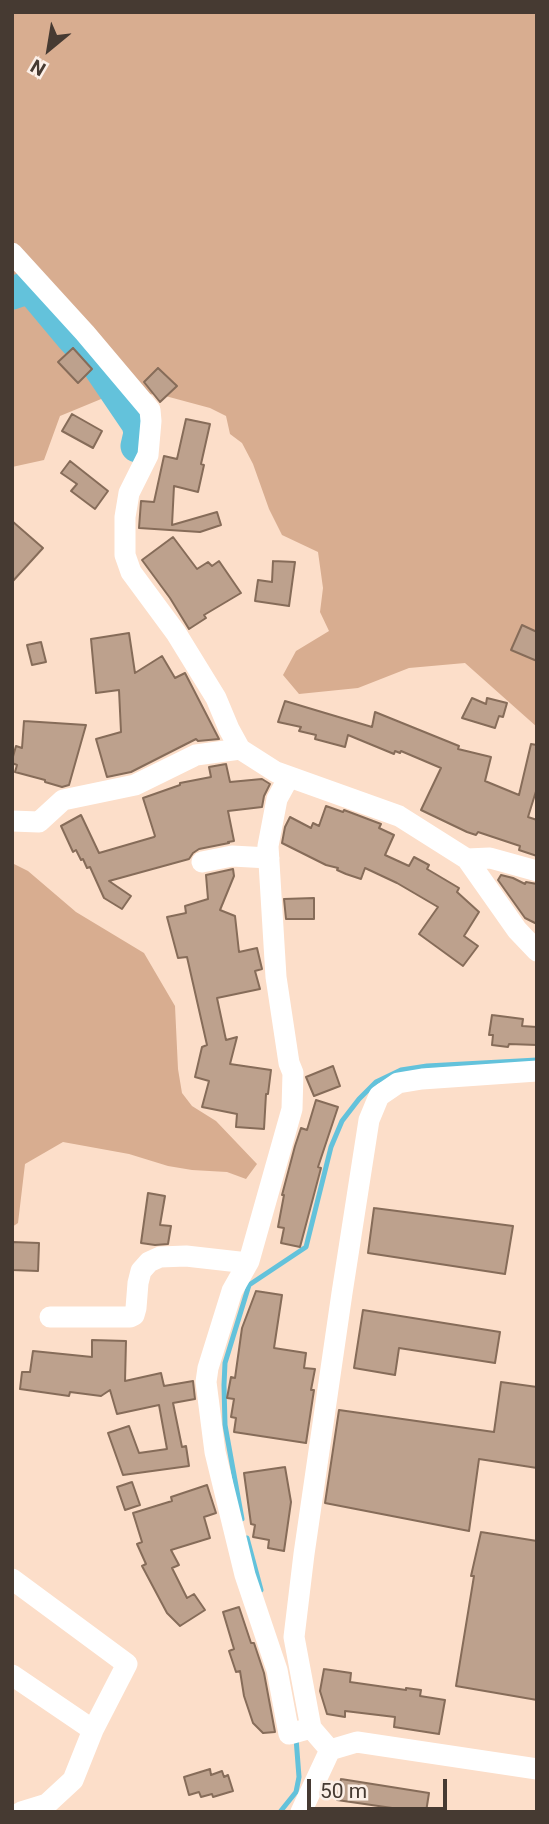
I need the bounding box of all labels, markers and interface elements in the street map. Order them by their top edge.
north arrow [14,14,84,84]
text: N [27,54,50,81]
scale bar [311,1764,451,1808]
text: 50 m [320,1779,367,1803]

